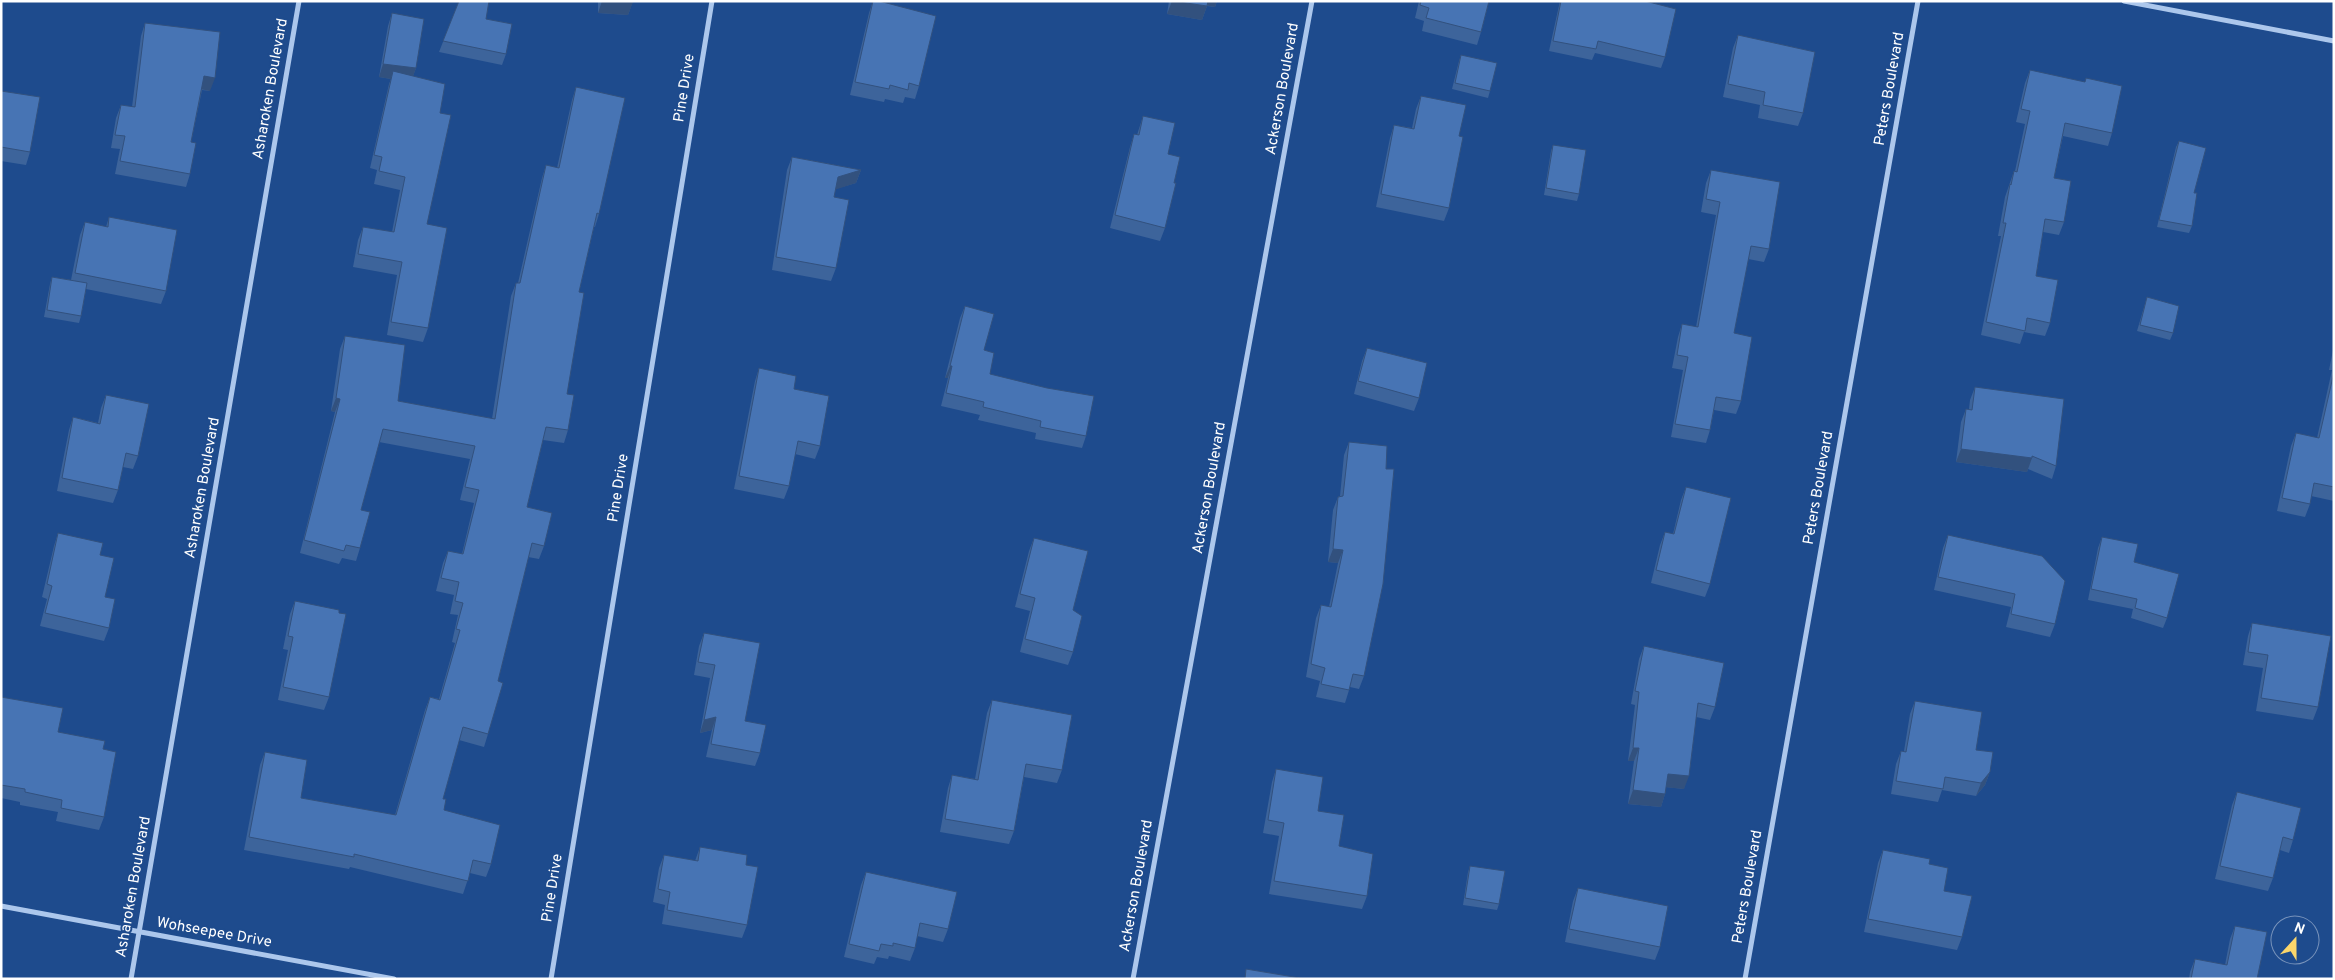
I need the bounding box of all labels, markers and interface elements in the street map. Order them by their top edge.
street label: Asharoken Boulevard [249,17,293,161]
street label: Ackerson Boulevard [1262,21,1304,157]
street label: Peters Boulevard [1871,31,1909,147]
street label: Pine Drive [670,52,700,124]
street label: Asharoken Boulevard [181,416,225,560]
street label: Ackerson Boulevard [1189,420,1231,556]
street label: Peters Boulevard [1800,430,1838,546]
street label: Pine Drive [604,452,634,524]
street label: Asharoken Boulevard [112,815,156,959]
street label: Ackerson Boulevard [1116,818,1158,954]
street label: Peters Boulevard [1729,829,1767,945]
street label: Pine Drive [538,852,568,924]
street label: Wohseepee Drive [155,914,273,952]
north arrow [2270,915,2320,965]
text: N [2291,920,2307,939]

